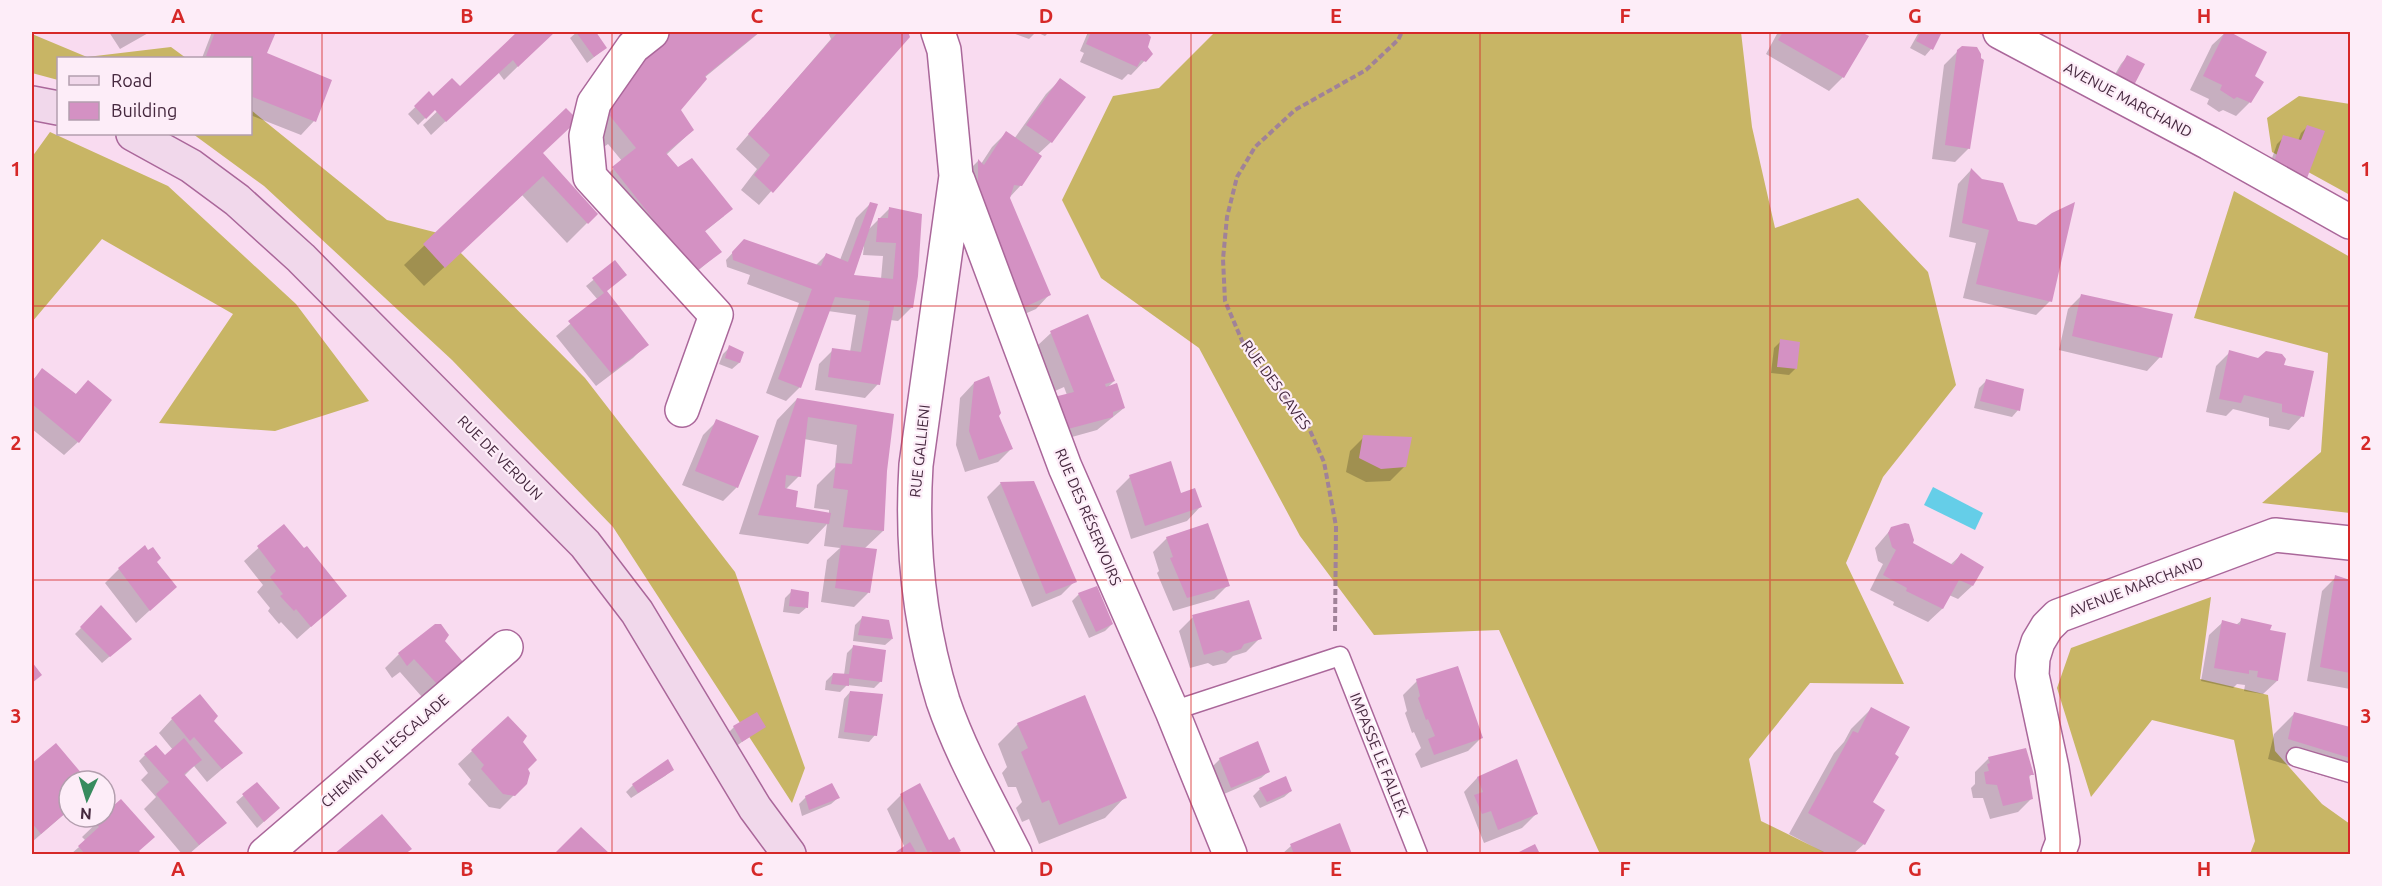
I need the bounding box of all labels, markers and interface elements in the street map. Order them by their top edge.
text: A [171,4,185,27]
text: B [460,4,474,27]
text: C [751,4,764,27]
text: D [1039,4,1053,27]
text: E [1330,4,1342,27]
text: F [1619,4,1631,27]
text: G [1908,4,1922,27]
text: H [2197,4,2211,27]
legend [57,57,252,135]
street label: AVENUE MARCHAND [2061,59,2195,141]
text: Road [111,70,153,90]
text: Building [111,100,177,120]
text: 1 [10,157,22,180]
text: 1 [2360,157,2372,180]
street label: RUE DES CAVES [1238,337,1315,433]
street label: RUE GALLIENI [906,404,933,498]
street label: RUE DE VERDUN [454,412,546,504]
text: 2 [10,431,22,454]
text: 2 [2360,431,2372,454]
street label: RUE DES RÉSERVOIRS [1052,446,1125,588]
street label: AVENUE MARCHAND [2066,553,2205,620]
street label: IMPASSE LE FALLEK [1347,690,1412,819]
street label: CHEMIN DE L'ESCALADE [317,691,452,811]
text: 3 [10,704,22,727]
text: 3 [2360,704,2372,727]
north arrow [57,769,117,829]
text: N [79,805,93,823]
text: A [171,857,185,880]
text: B [460,857,474,880]
text: C [751,857,764,880]
text: D [1039,857,1053,880]
text: E [1330,857,1342,880]
text: F [1619,857,1631,880]
text: G [1908,857,1922,880]
text: H [2197,857,2211,880]

